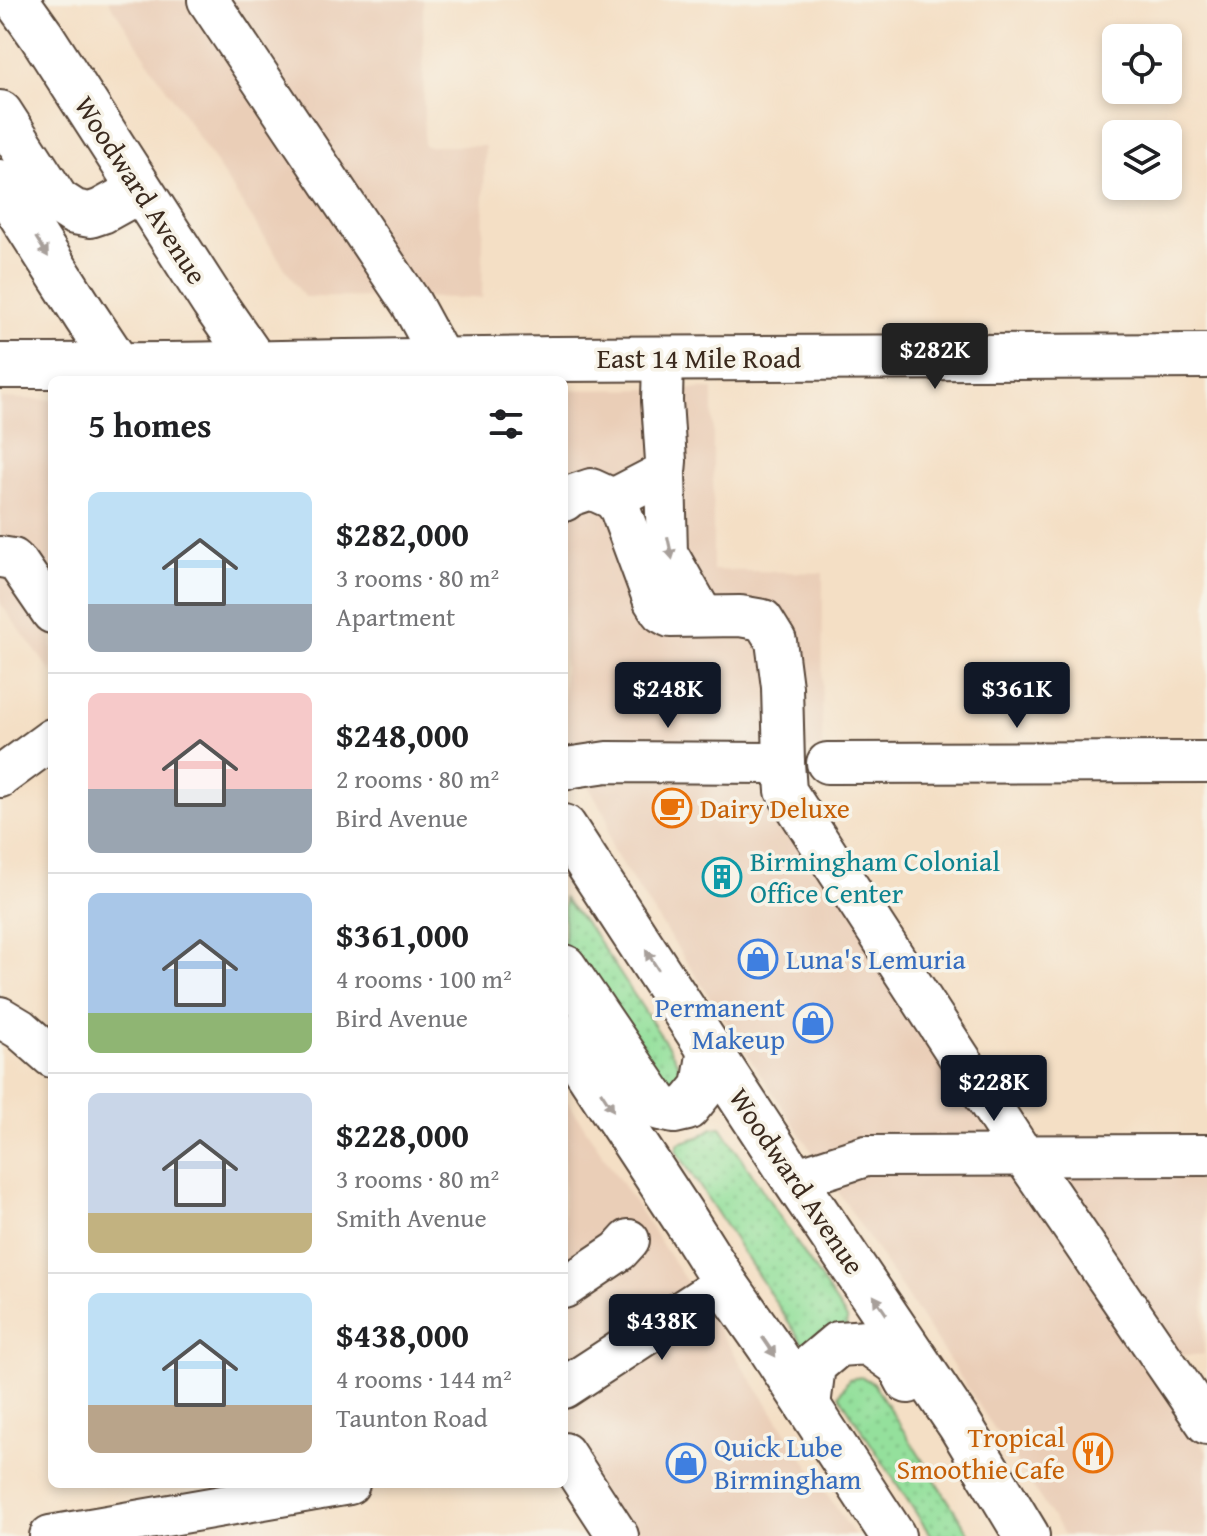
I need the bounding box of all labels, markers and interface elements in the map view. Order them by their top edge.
map controls [1102,24,1182,200]
button: locate [1102,24,1182,104]
street label: Woodward Avenue [65,87,218,292]
button: layers [1102,120,1182,200]
one-way arrow [35,237,50,258]
pin: $282K [879,323,991,391]
text: $282K [900,329,970,368]
street label: East 14 Mile Road [597,337,801,378]
text: 5 homes [88,400,212,449]
icon: filters [484,402,528,446]
text: $282,000 [336,509,469,558]
icon: home [152,524,248,620]
one-way arrow [664,536,676,561]
text: 3 rooms · 80 m² [336,558,499,597]
text: Apartment [336,597,455,636]
pin: $248K [612,662,724,730]
pin: $361K [961,662,1073,730]
text: $248K [633,668,703,707]
text: $361K [982,668,1052,707]
text: $248,000 [336,710,469,759]
icon: home [152,725,248,821]
text: 2 rooms · 80 m² [336,759,499,798]
cafe icon: Dairy Deluxe [651,787,693,829]
place label: Dairy Deluxe [700,787,850,828]
text: Bird Avenue [336,798,468,837]
place label: Birmingham Colonial Office Center [750,840,1000,913]
building icon: Birmingham Colonial Office Center [701,856,743,898]
text: $361,000 [336,910,469,959]
icon: home [152,925,248,1021]
shop icon: Luna's Lemuria [737,938,779,980]
place label: Luna's Lemuria [786,938,966,979]
one-way arrow [644,950,659,971]
text: 4 rooms · 100 m² [336,959,512,998]
place label: Permanent Makeup [655,986,785,1059]
text: Bird Avenue [336,998,468,1037]
shop icon: Permanent Makeup [792,1002,834,1044]
pin: $228K [938,1055,1050,1123]
text: $228K [959,1061,1029,1100]
street label: Woodward Avenue [720,1079,875,1282]
one-way arrow [599,1091,614,1112]
text: $228,000 [336,1110,469,1159]
icon: home [152,1125,248,1221]
text: 3 rooms · 80 m² [336,1159,499,1198]
text: Smith Avenue [336,1198,487,1237]
pin: $438K [606,1294,718,1362]
one-way arrow [873,1294,887,1316]
text: $438K [627,1300,697,1339]
text: $438,000 [336,1310,469,1359]
icon: home [152,1325,248,1421]
one-way arrow [761,1337,776,1358]
text: 4 rooms · 144 m² [336,1359,512,1398]
text: Taunton Road [336,1398,488,1437]
place label: Tropical Smoothie Cafe [897,1416,1065,1489]
place label: Quick Lube Birmingham [714,1426,862,1499]
restaurant icon: Tropical Smoothie Cafe [1072,1432,1114,1474]
shop icon: Quick Lube Birmingham [665,1442,707,1484]

